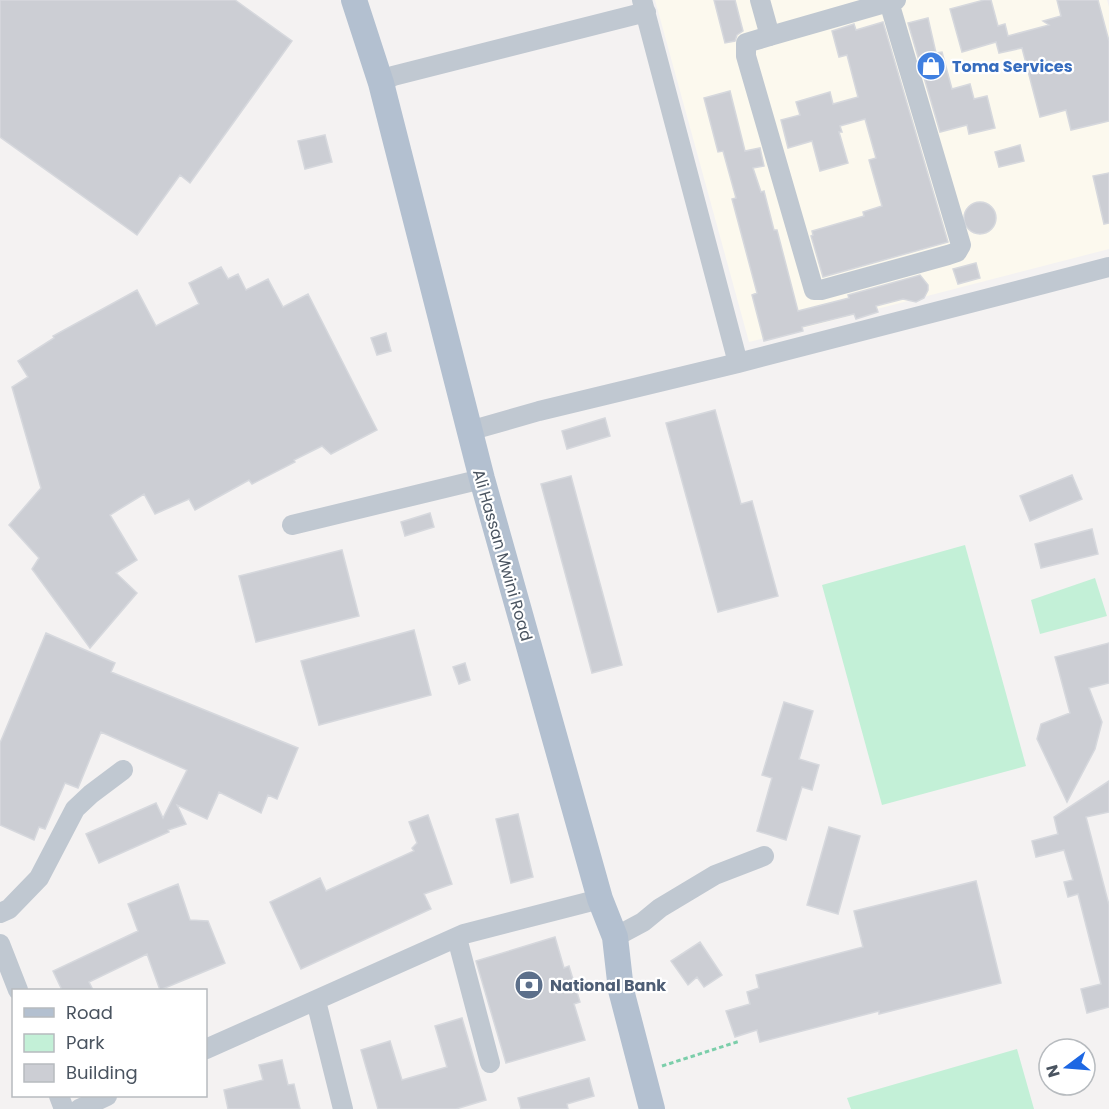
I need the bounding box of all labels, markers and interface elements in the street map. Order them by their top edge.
shop icon: Toma Services [915,50,947,82]
place label: Toma Services [952,55,1073,78]
street label: Ali Hassan Mwini Road [467,467,538,644]
bank icon: National Bank [513,969,545,1001]
place label: National Bank [550,974,666,997]
legend [12,989,207,1097]
text: Road [66,1000,113,1025]
text: Park [66,1030,105,1055]
north arrow [1037,1037,1097,1097]
text: Building [66,1060,138,1085]
text: N [1040,1062,1066,1080]

